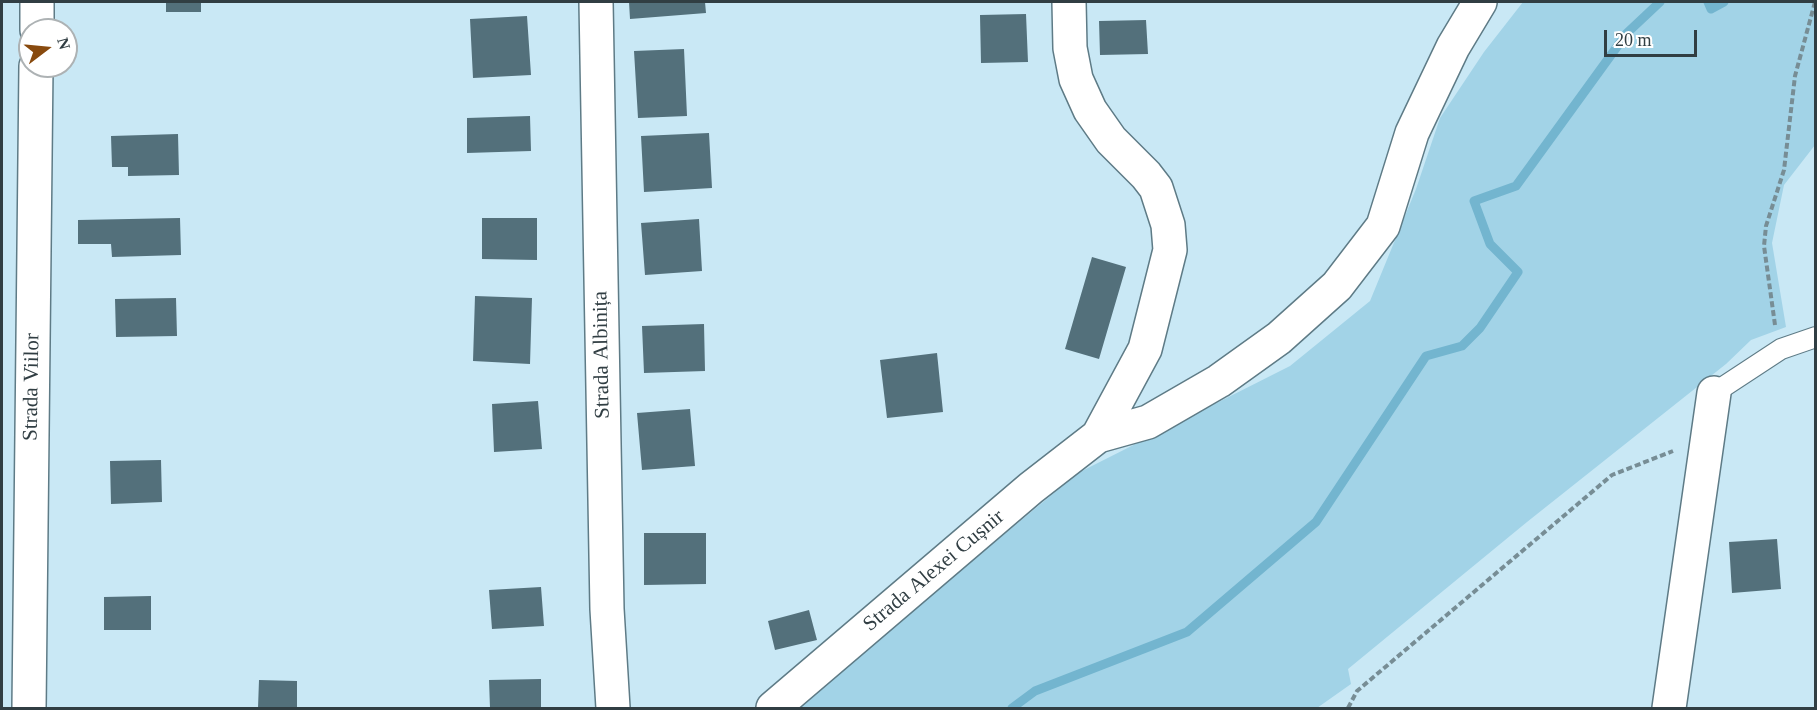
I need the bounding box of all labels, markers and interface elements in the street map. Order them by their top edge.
north arrow [18,18,78,78]
scale bar [1607,18,1700,56]
text: 20 m [1615,30,1652,50]
text: N [54,36,74,51]
street label: Strada Albinița [588,291,616,419]
street label: Strada Viilor [18,333,46,441]
street label: Strada Alexei Cușnir [858,505,1010,637]

